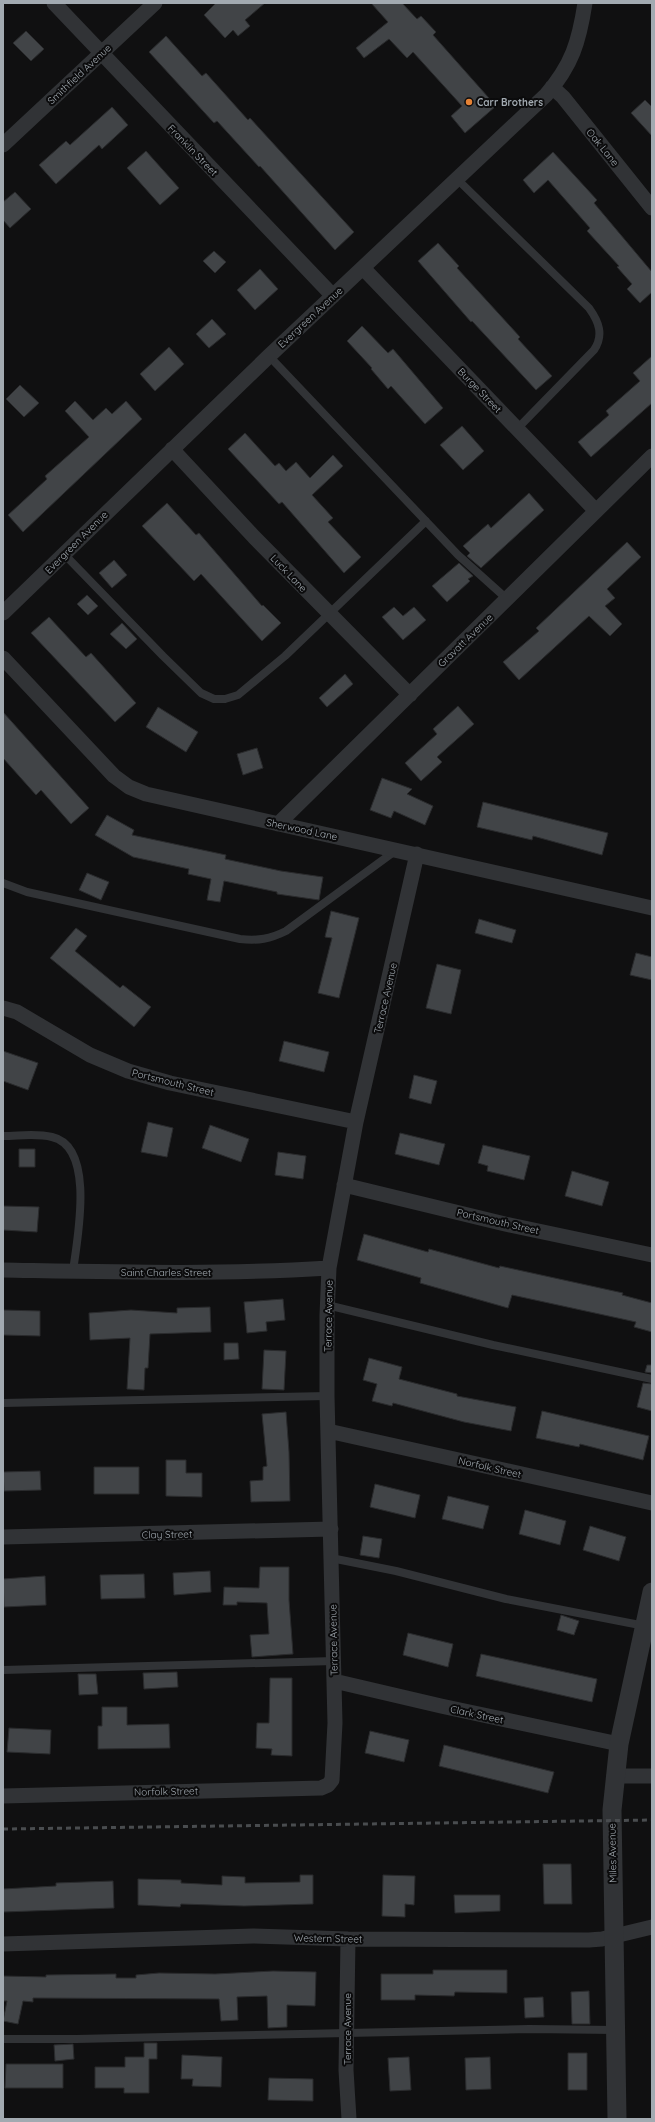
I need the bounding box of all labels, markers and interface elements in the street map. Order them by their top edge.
street label: Smithfield Avenue [45,41,114,107]
place label: Carr Brothers [477,96,543,109]
marker: Carr Brothers [464,97,474,107]
street label: Franklin Street [165,122,221,179]
street label: Oak Lane [584,126,622,169]
street label: Evergreen Avenue [275,284,346,351]
street label: Burge Street [455,365,505,416]
street label: Evergreen Avenue [42,508,111,577]
street label: Luck Lane [268,552,310,595]
street label: Gravatt Avenue [435,611,496,670]
street label: Sherwood Lane [265,816,339,843]
street label: Terrace Avenue [371,961,400,1035]
street label: Portsmouth Street [131,1066,216,1099]
street label: Portsmouth Street [455,1206,541,1237]
street label: Saint Charles Street [121,1266,212,1279]
street label: Terrace Avenue [321,1280,336,1352]
street label: Norfolk Street [457,1454,523,1481]
street label: Clay Street [142,1528,193,1541]
street label: Terrace Avenue [326,1604,341,1676]
street label: Clark Street [449,1703,505,1727]
street label: Norfolk Street [134,1784,199,1799]
street label: Miles Avenue [605,1823,620,1883]
street label: Western Street [294,1931,363,1946]
street label: Terrace Avenue [341,1993,354,2065]

